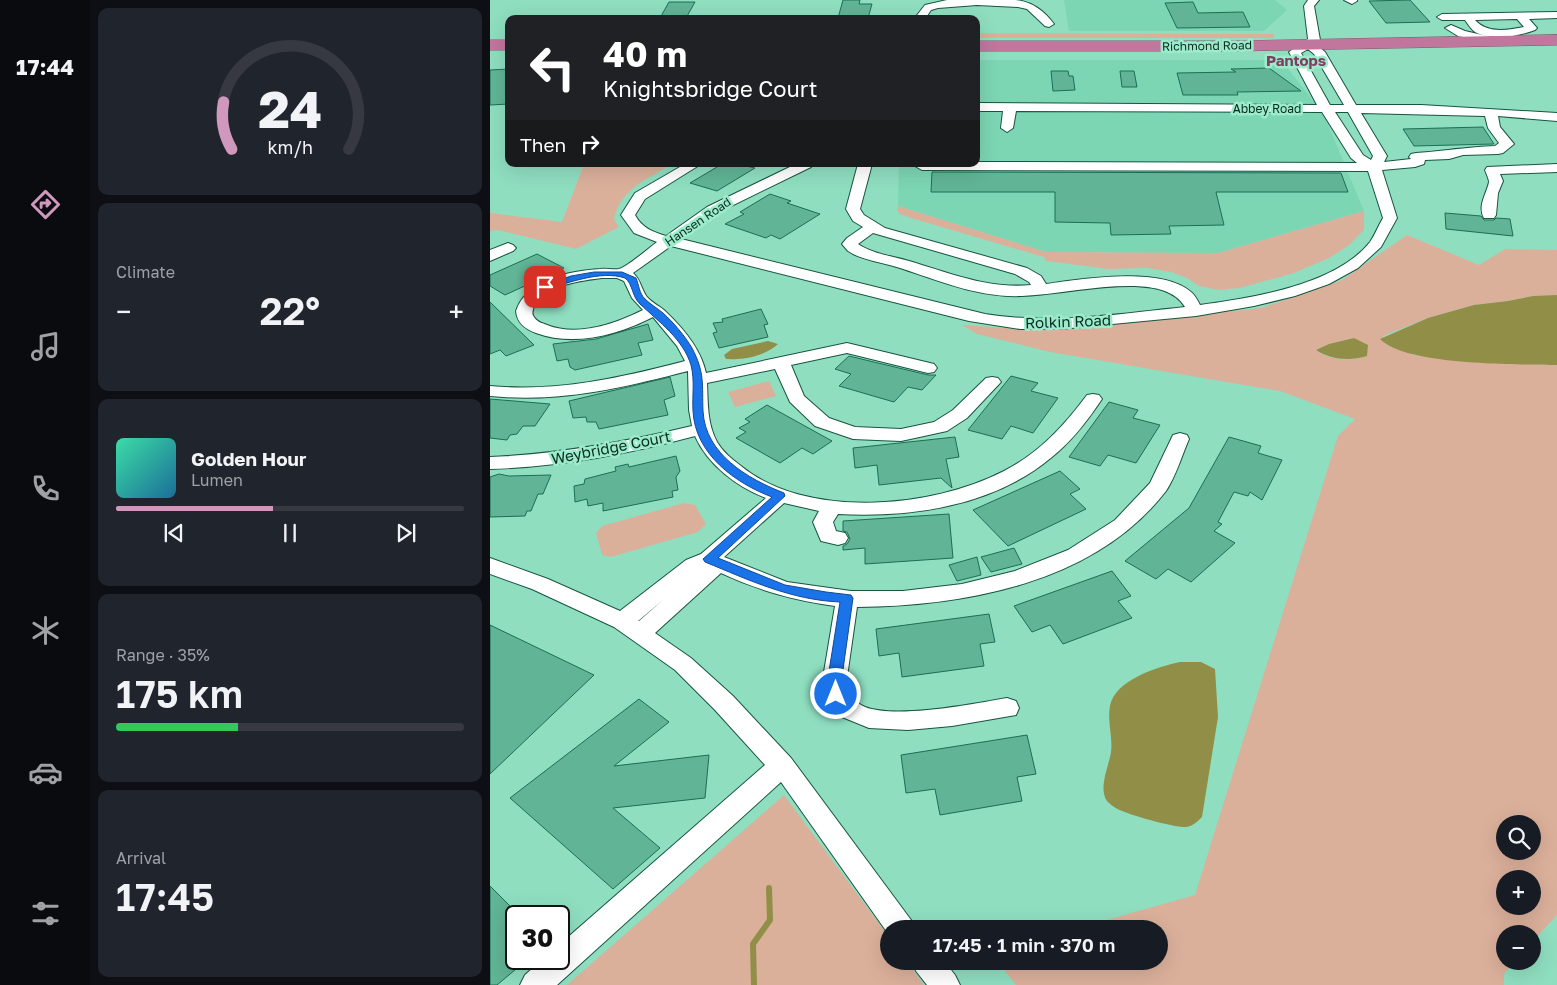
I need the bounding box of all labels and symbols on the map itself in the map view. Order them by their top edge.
street label: Richmond Road [1162,37,1252,54]
district label: Pantops [1266,51,1326,69]
street label: Abbey Road [1233,101,1301,116]
street label: Hansen Road [662,194,734,249]
pin [524,266,566,308]
street label: Rolkin Road [1025,311,1111,331]
street label: Weybridge Court [550,427,672,467]
position arrow [809,667,861,719]
speed limit sign: 30 [505,905,570,970]

